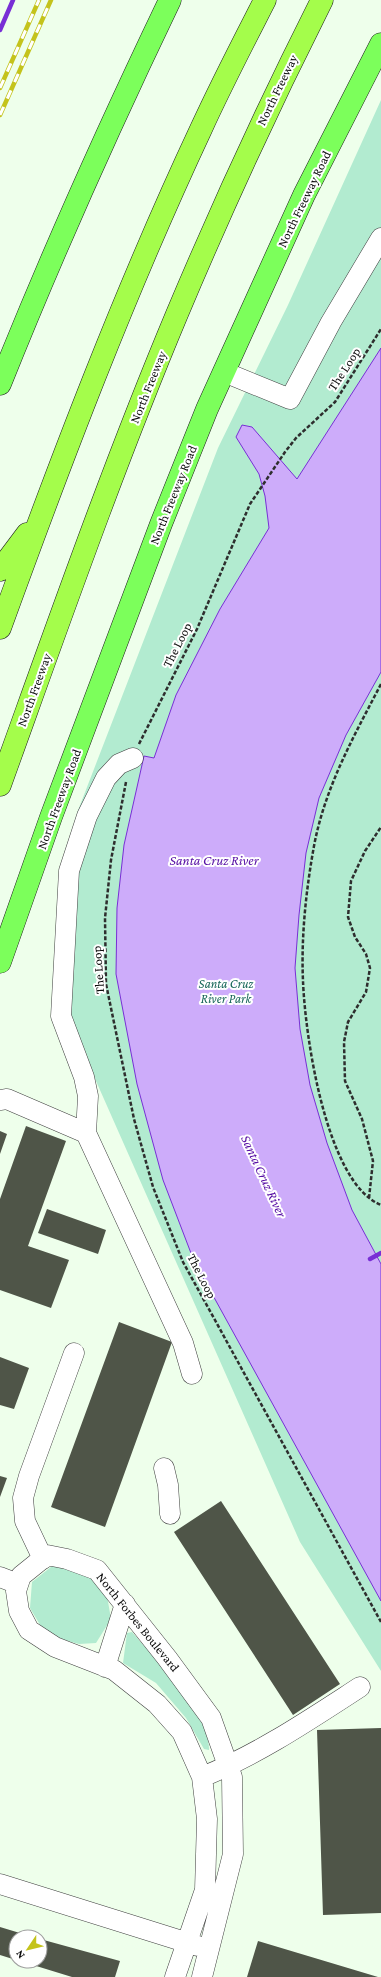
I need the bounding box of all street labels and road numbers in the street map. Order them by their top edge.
street label: North Freeway [253,51,301,128]
street label: North Freeway Road [274,148,334,250]
street label: The Loop [325,344,364,393]
street label: North Freeway [127,348,170,425]
street label: North Freeway Road [146,443,200,547]
street label: The Loop [159,620,195,670]
street label: North Freeway [14,650,55,729]
street label: North Freeway Road [34,747,84,851]
street label: The Loop [89,945,107,995]
street label: The Loop [184,1251,220,1301]
street label: North Forbes Boulevard [93,1569,183,1675]

